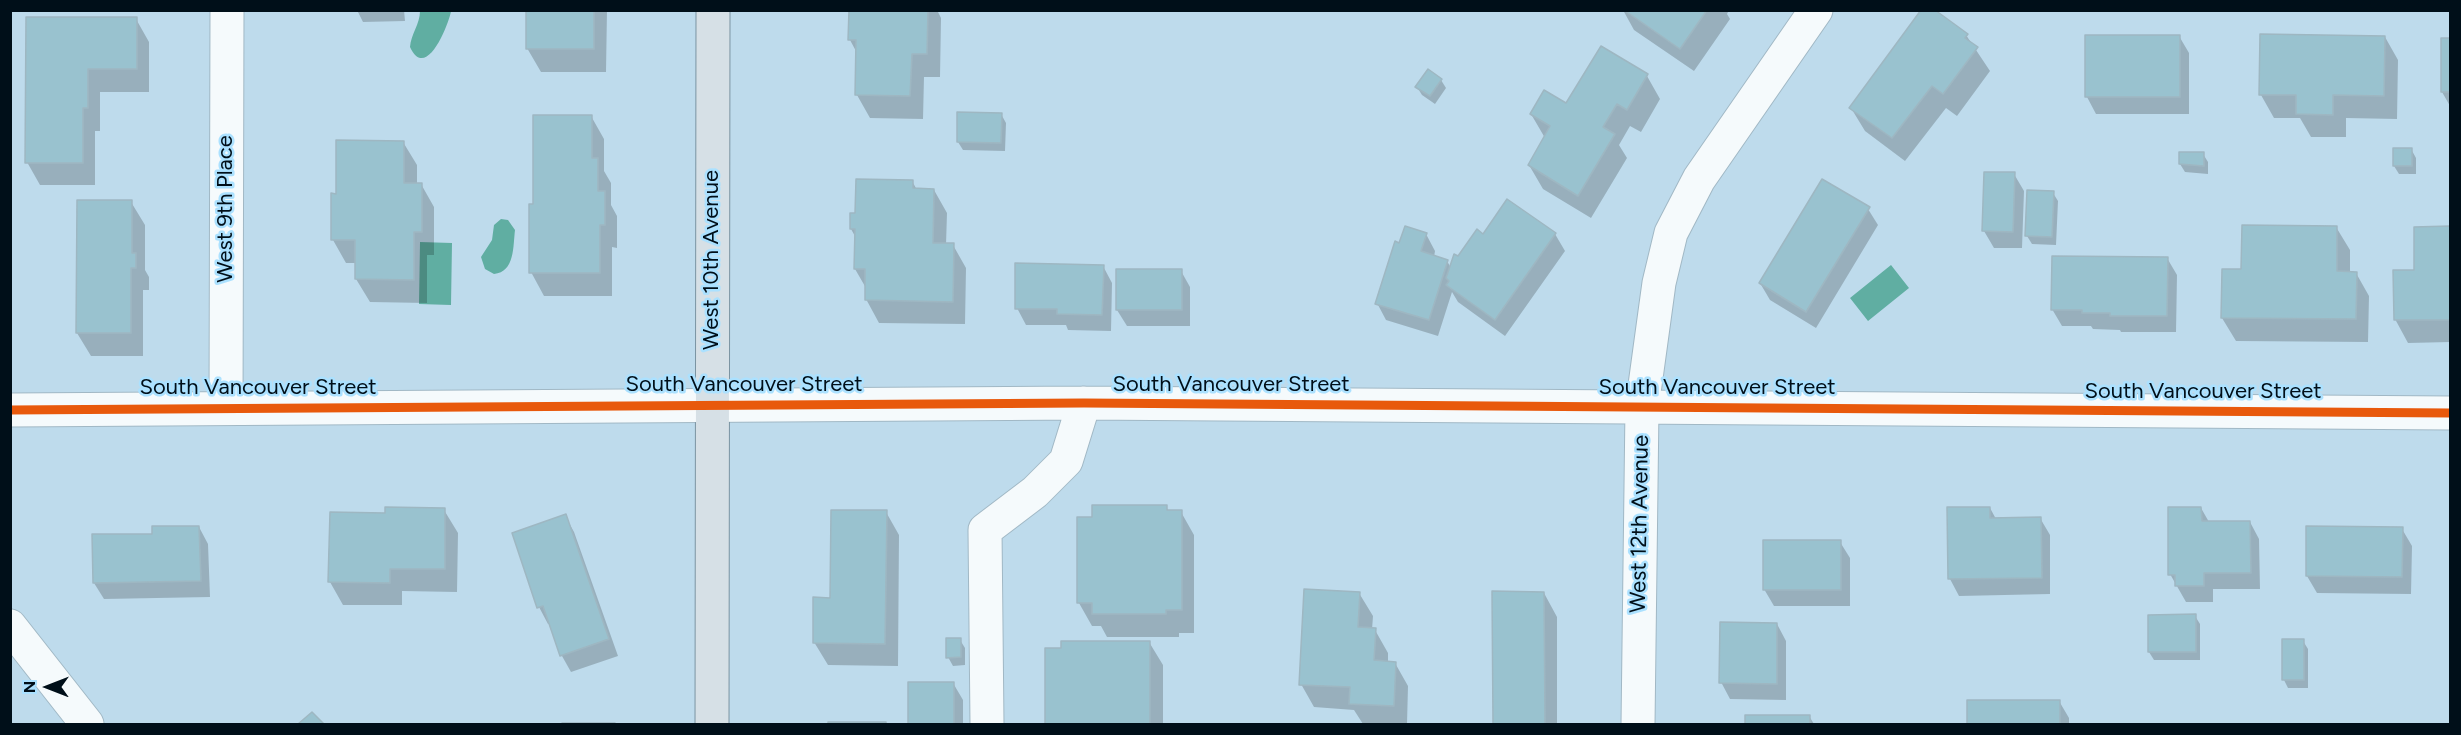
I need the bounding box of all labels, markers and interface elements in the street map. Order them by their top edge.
street label: West 9th Place [213,135,239,283]
street label: West 10th Avenue [699,170,725,350]
street label: South Vancouver Street [625,372,863,398]
street label: South Vancouver Street [1112,372,1350,398]
street label: South Vancouver Street [139,375,377,401]
street label: South Vancouver Street [1598,375,1836,401]
street label: South Vancouver Street [2084,379,2322,405]
street label: West 12th Avenue [1625,435,1655,613]
north arrow [18,657,78,717]
text: N [20,681,39,693]

